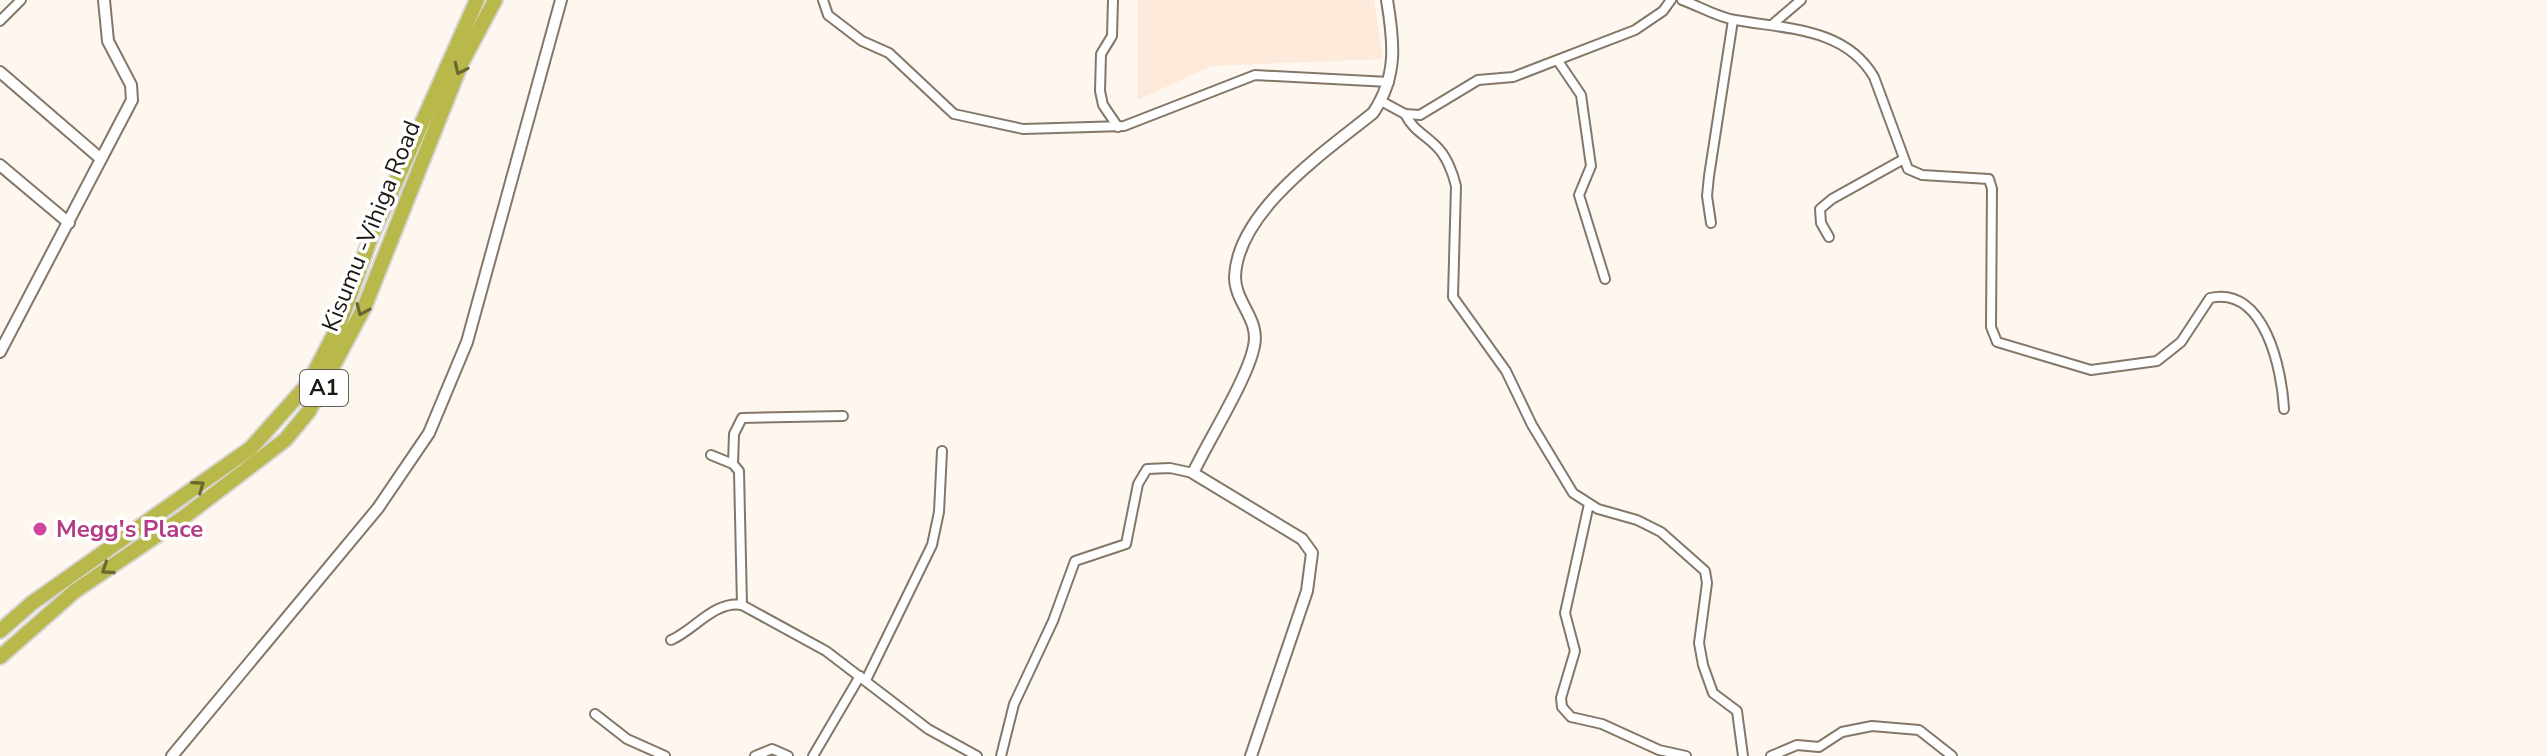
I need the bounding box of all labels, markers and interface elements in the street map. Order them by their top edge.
one-way arrow [454,61,470,76]
street label: Kisumu -Vihiga Road [314,116,428,336]
one-way arrow [356,302,372,316]
road number: A1 [300,370,348,406]
one-way arrow [190,481,204,496]
place label: Megg's Place [56,513,203,545]
marker: Megg's Place [31,520,49,538]
one-way arrow [101,559,115,574]

